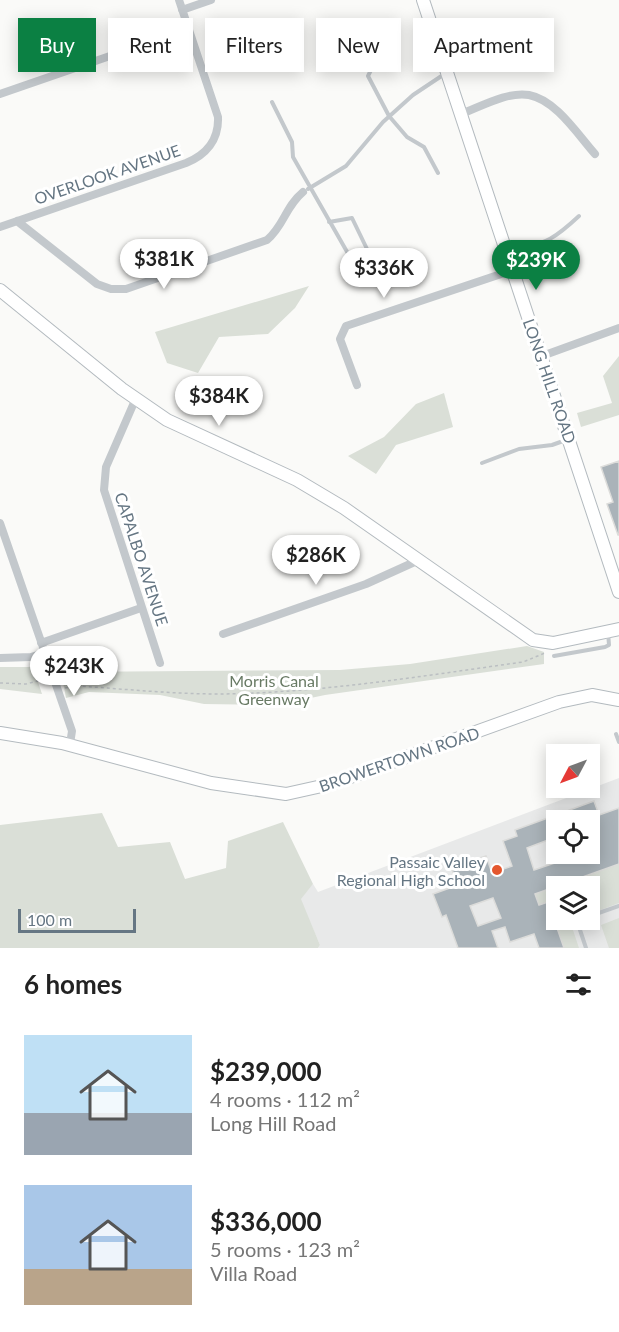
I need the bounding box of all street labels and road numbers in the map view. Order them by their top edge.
street label: OVERLOOK AVENUE [31,140,183,208]
street label: LONG HILL ROAD [520,316,580,446]
street label: CAPALBO AVENUE [111,490,173,628]
street label: BROWERTOWN ROAD [316,723,482,795]

